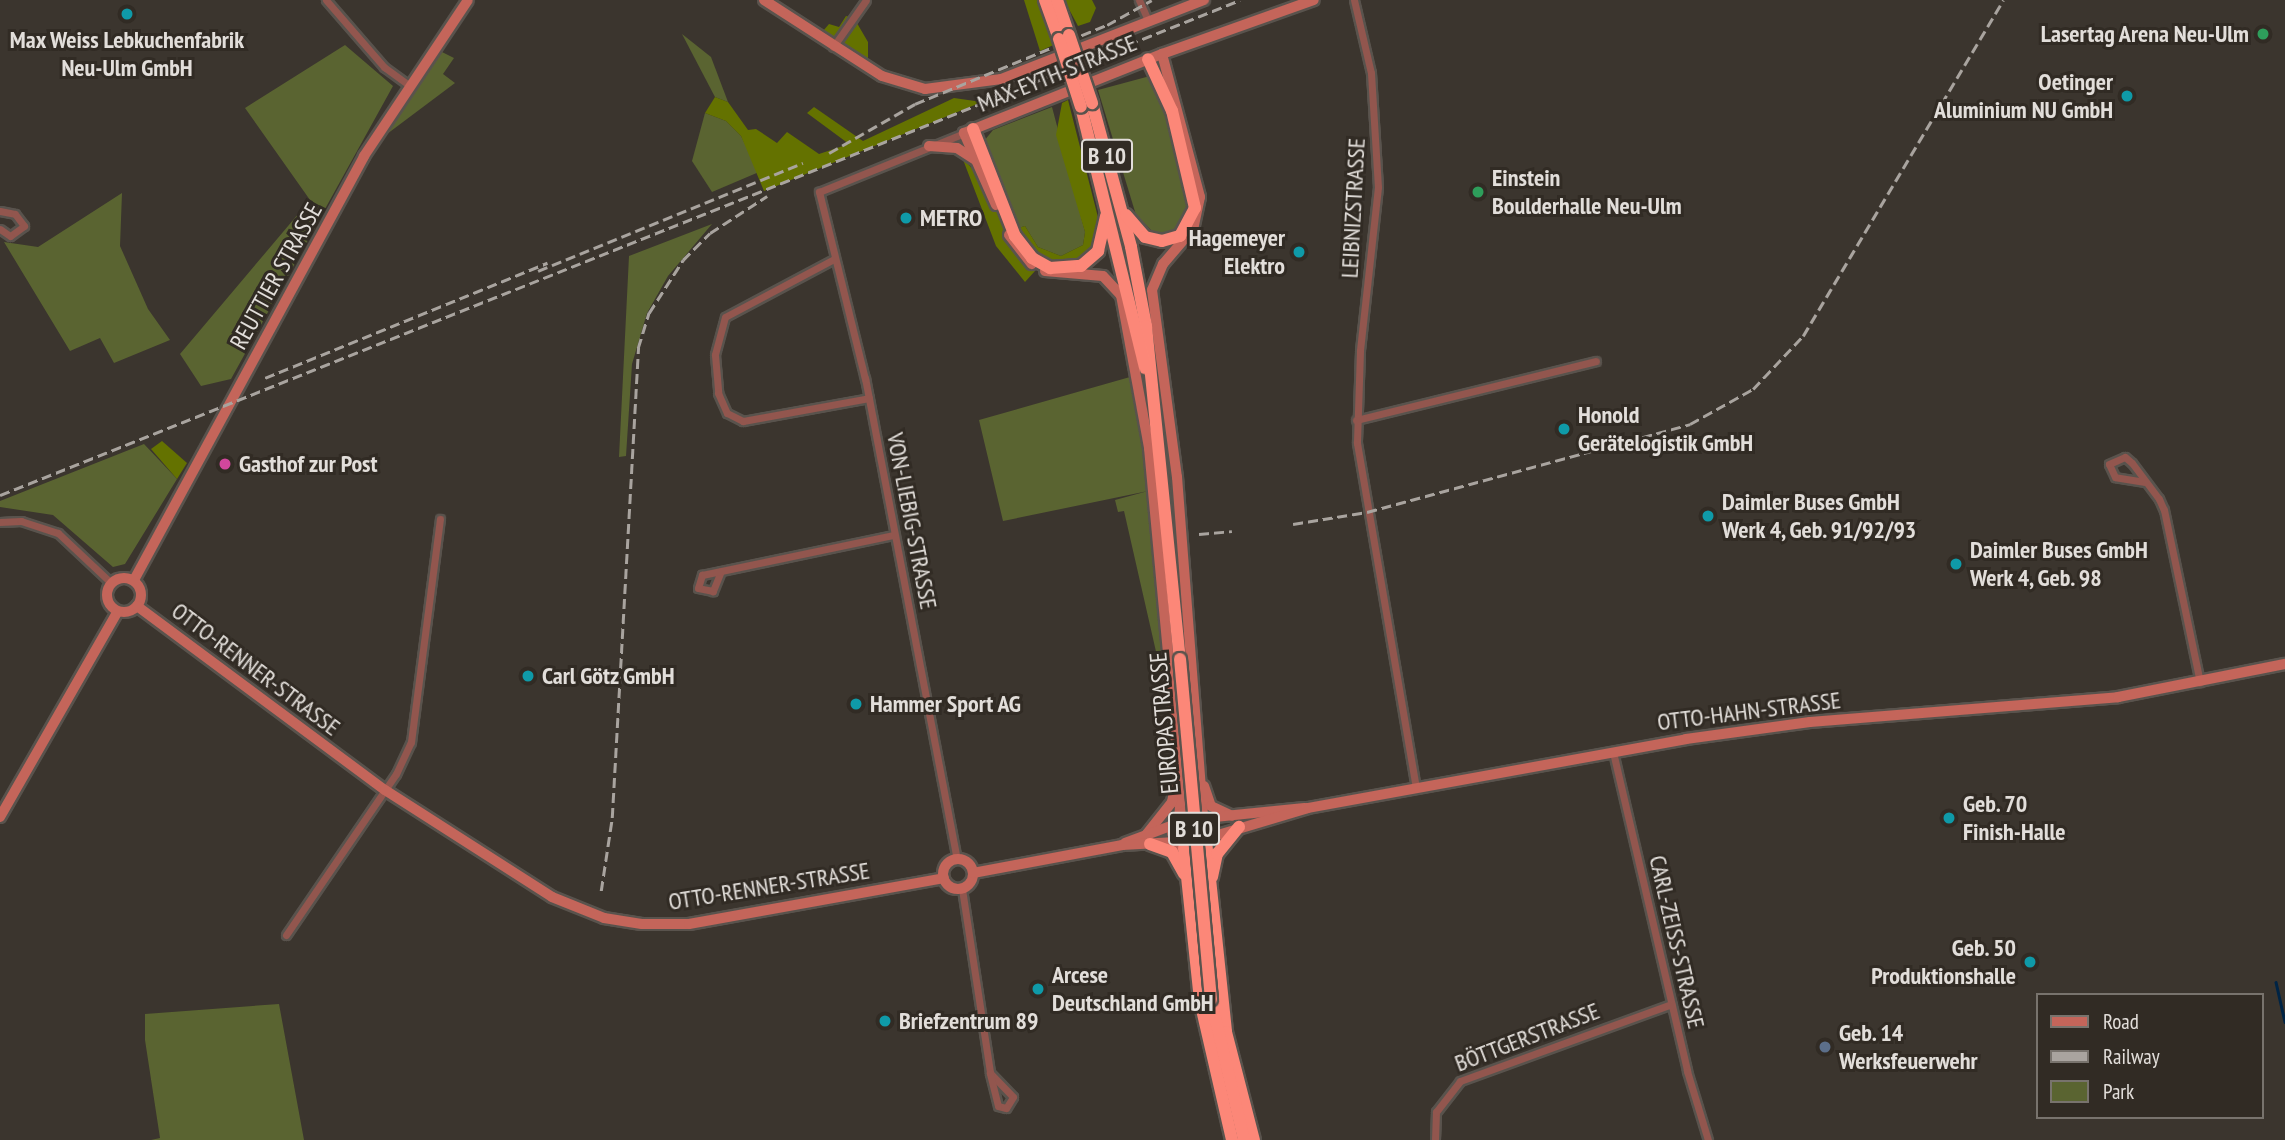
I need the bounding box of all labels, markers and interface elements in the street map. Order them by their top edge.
marker: Max Weiss Lebkuchenfabrik Neu-Ulm GmbH [119,6,135,22]
place label: Lasertag Arena Neu-Ulm [2040,20,2249,48]
place label: Max Weiss Lebkuchenfabrik Neu-Ulm GmbH [9,26,245,82]
marker: Lasertag Arena Neu-Ulm [2255,26,2271,42]
street label: MAX-EYTH-STRASSE [973,28,1141,118]
place label: Oetinger Aluminium NU GmbH [1934,68,2113,124]
marker: Oetinger Aluminium NU GmbH [2119,88,2135,104]
road number: B 10 [1081,136,1133,176]
street label: LEIBNIZSTRASSE [1335,137,1371,279]
place label: Einstein Boulderhalle Neu-Ulm [1492,164,1682,220]
marker: Einstein Boulderhalle Neu-Ulm [1470,184,1486,200]
street label: REUTTIER STRASSE [224,198,328,354]
place label: METRO [920,204,982,232]
marker: METRO [898,210,914,226]
place label: Hagemeyer Elektro [1189,224,1285,280]
marker: Hagemeyer Elektro [1291,244,1307,260]
place label: Honold Gerätelogistik GmbH [1578,401,1754,457]
marker: Honold Gerätelogistik GmbH [1556,421,1572,437]
street label: VON-LIEBIG-STRASSE [881,430,943,612]
place label: Gasthof zur Post [239,450,377,478]
marker: Gasthof zur Post [217,456,233,472]
place label: Daimler Buses GmbH Werk 4, Geb. 91/92/93 [1722,488,1920,544]
marker: Daimler Buses GmbH Werk 4, Geb. 91/92/93 [1700,508,1716,524]
place label: Daimler Buses GmbH Werk 4, Geb. 98 [1970,536,2148,592]
marker: Daimler Buses GmbH Werk 4, Geb. 98 [1948,556,1964,572]
street label: OTTO-RENNER-STRASSE [166,596,346,742]
street label: EUROPASTRASSE [1143,651,1185,795]
place label: Carl Götz GmbH [542,662,676,690]
marker: Carl Götz GmbH [520,668,536,684]
street label: OTTO-HAHN-STRASSE [1656,685,1842,737]
place label: Hammer Sport AG [870,690,1022,718]
marker: Hammer Sport AG [848,696,864,712]
place label: Geb. 70 Finish-Halle [1963,790,2066,846]
road number: B 10 [1168,810,1220,848]
marker: Geb. 70 Finish-Halle [1941,810,1957,826]
street label: CARL-ZEISS-STRASSE [1643,853,1711,1031]
street label: OTTO-RENNER-STRASSE [666,856,872,916]
place label: Geb. 50 Produktionshalle [1871,934,2016,990]
marker: Geb. 50 Produktionshalle [2022,954,2038,970]
place label: Arcese Deutschland GmbH [1052,961,1214,1017]
marker: Arcese Deutschland GmbH [1030,981,1046,997]
legend [2036,993,2264,1119]
street label: BÖTTGERSTRASSE [1451,996,1603,1078]
place label: Briefzentrum 89 [899,1007,1038,1035]
text: Road [2103,1008,2139,1035]
marker: Briefzentrum 89 [877,1013,893,1029]
place label: Geb. 14 Werksfeuerwehr [1839,1019,1978,1075]
marker: Geb. 14 Werksfeuerwehr [1817,1039,1833,1055]
text: Railway [2103,1043,2160,1070]
text: Park [2103,1078,2134,1105]

